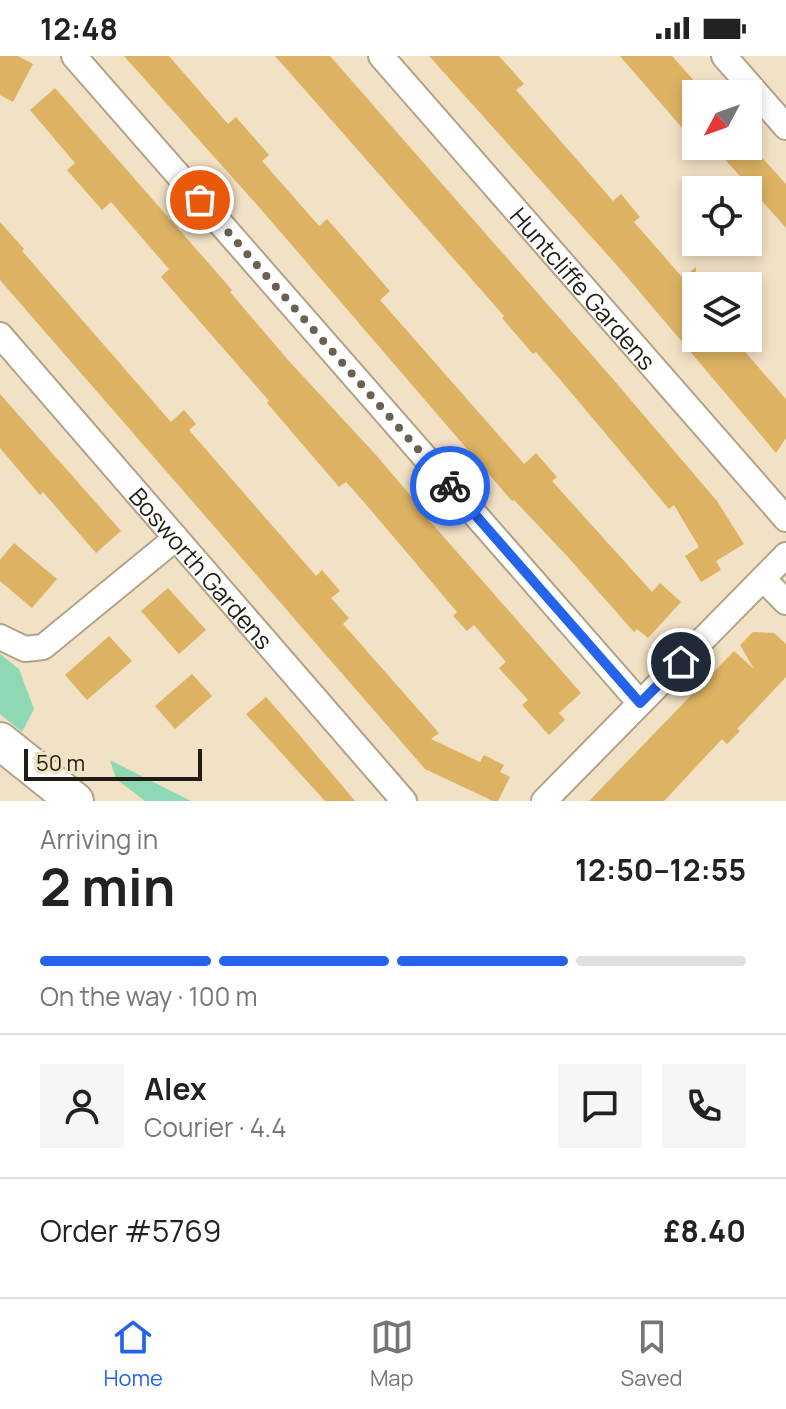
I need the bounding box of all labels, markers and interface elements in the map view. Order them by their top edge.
text: 12:48 [40,8,118,49]
north arrow [682,80,762,160]
map controls [682,80,762,352]
pin [166,166,234,234]
button: locate [682,176,762,256]
icon: bag [178,178,222,222]
street label: Huntcliffe Gardens [504,199,664,376]
button: layers [682,272,762,352]
courier [410,446,490,526]
icon: bike [428,464,472,508]
street label: Bosworth Gardens [123,480,281,656]
pin [647,628,715,696]
icon: home [659,640,703,684]
scale bar [24,745,202,781]
text: 50 m [36,748,85,778]
text: Arriving in [40,821,158,857]
text: 12:50–12:55 [575,849,746,890]
text: 2 min [40,851,175,922]
text: On the way · 100 m [40,978,258,1014]
button: person [40,1064,124,1148]
button: chat [558,1064,642,1148]
button: phone [662,1064,746,1148]
text: Alex [144,1068,207,1109]
text: Courier · 4.4 [144,1109,286,1145]
text: Order #5769 [40,1210,221,1251]
text: £8.40 [663,1210,746,1251]
tab: Home [103,1315,163,1393]
tab: Map [370,1315,414,1393]
tab: Saved [621,1315,683,1393]

